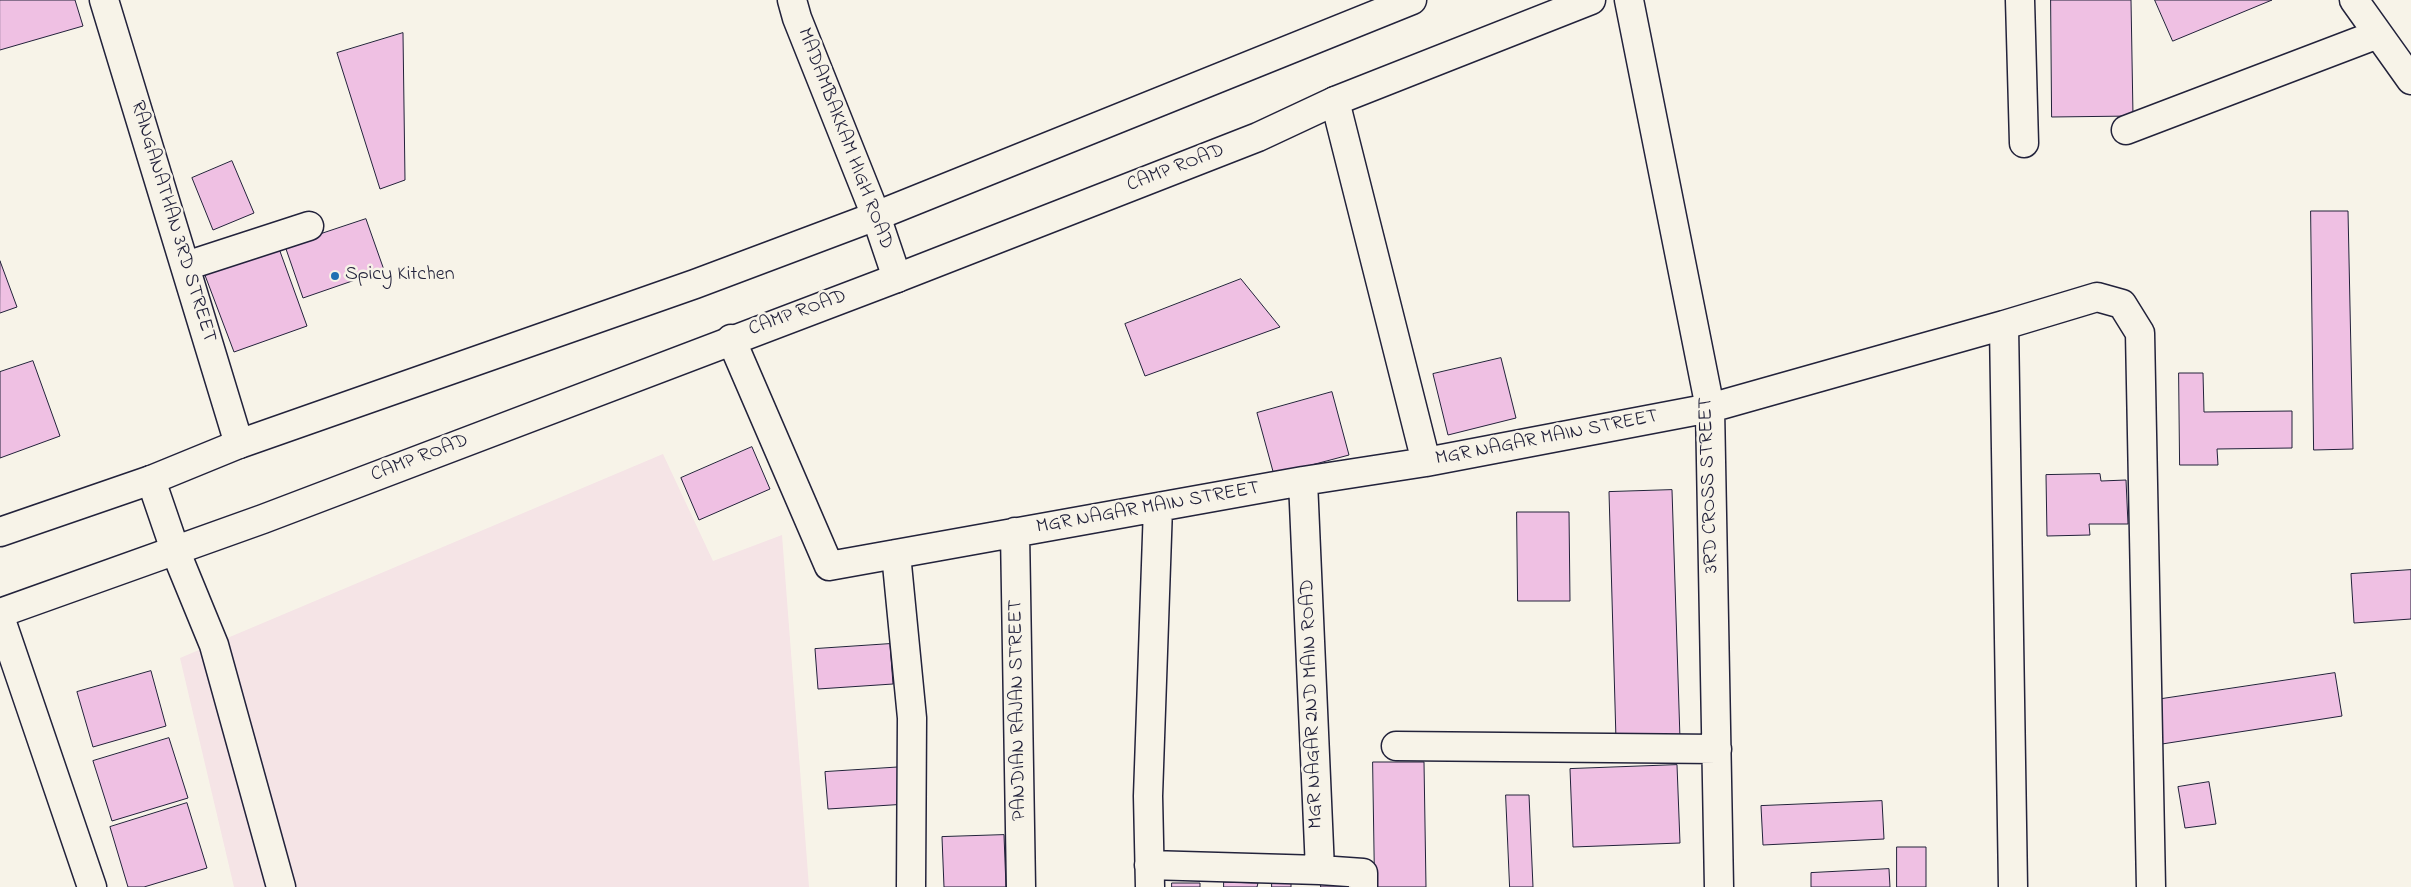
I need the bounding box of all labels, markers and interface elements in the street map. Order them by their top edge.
street label: MADAMBAKKAM HIGH ROAD [791,25,897,253]
street label: RANGANATHAN 3RD STREET [124,98,220,346]
street label: CAMP ROAD [1124,139,1228,199]
place label: Spicy Kitchen [345,264,455,288]
marker: Spicy Kitchen [329,270,341,282]
street label: CAMP ROAD [746,285,850,343]
street label: 3RD CROSS STREET [1695,397,1725,573]
street label: MGR NAGAR MAIN STREET [1434,406,1660,472]
street label: CAMP ROAD [368,429,472,489]
street label: MGR NAGAR MAIN STREET [1035,478,1261,540]
street label: MGR NAGAR 2ND MAIN ROAD [1297,579,1329,829]
street label: PANDIAN RAJAN STREET [1005,599,1033,821]

